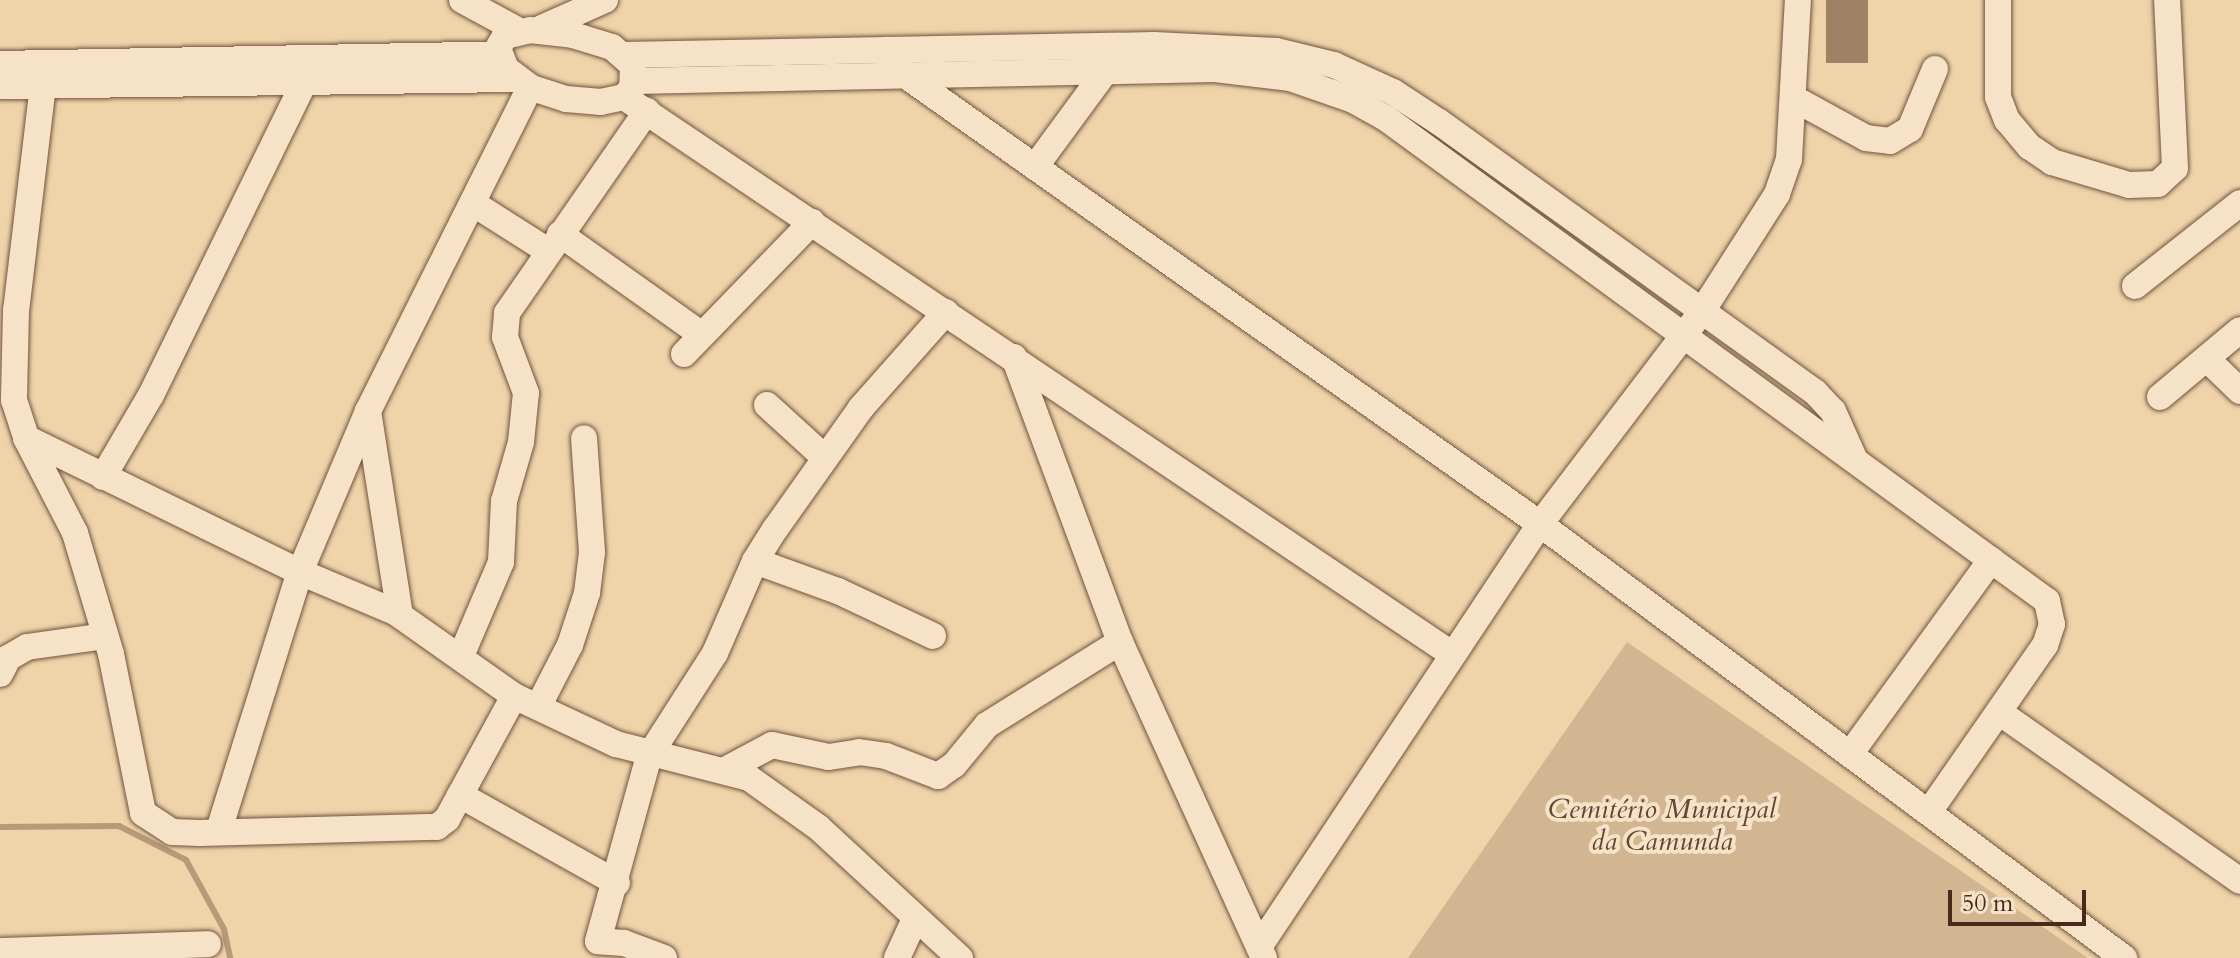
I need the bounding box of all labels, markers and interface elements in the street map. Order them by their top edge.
park label: Cemitério Municipal da Camunda [1548,792,1776,858]
scale bar [1952,874,2090,924]
text: 50 m [1962,887,2013,920]

